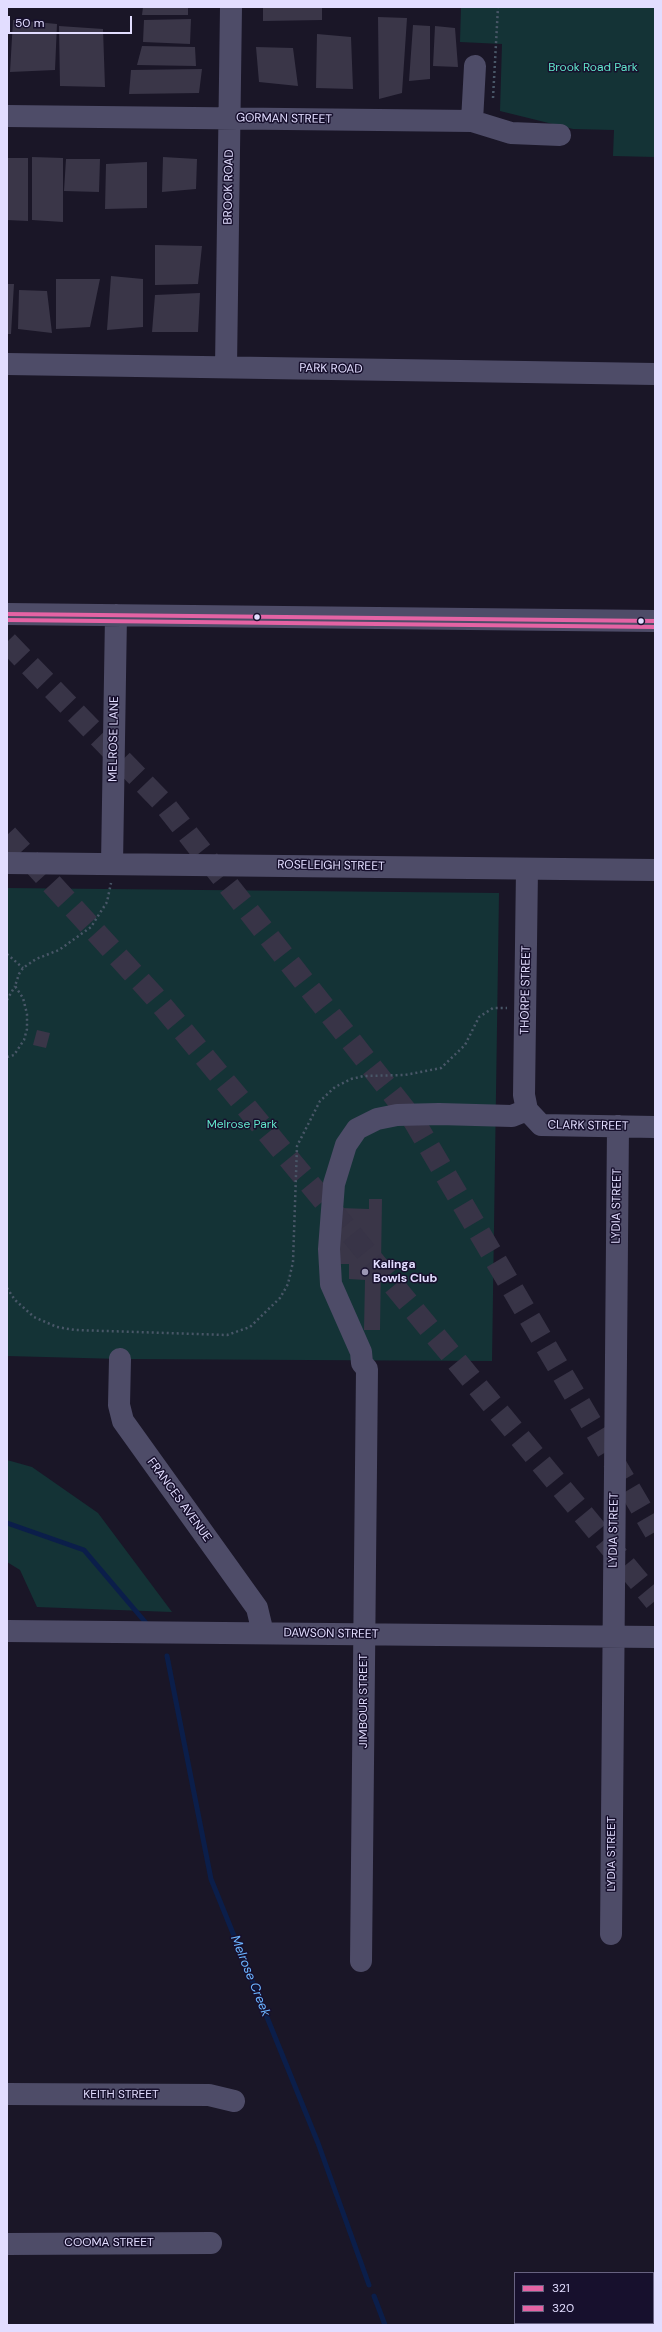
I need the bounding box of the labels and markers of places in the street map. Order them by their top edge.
unlabelled marker [252,612,262,622]
unlabelled marker [636,616,646,626]
place label: Kalinga Bowls Club [373,1258,437,1286]
marker: Kalinga Bowls Club [360,1267,370,1277]

